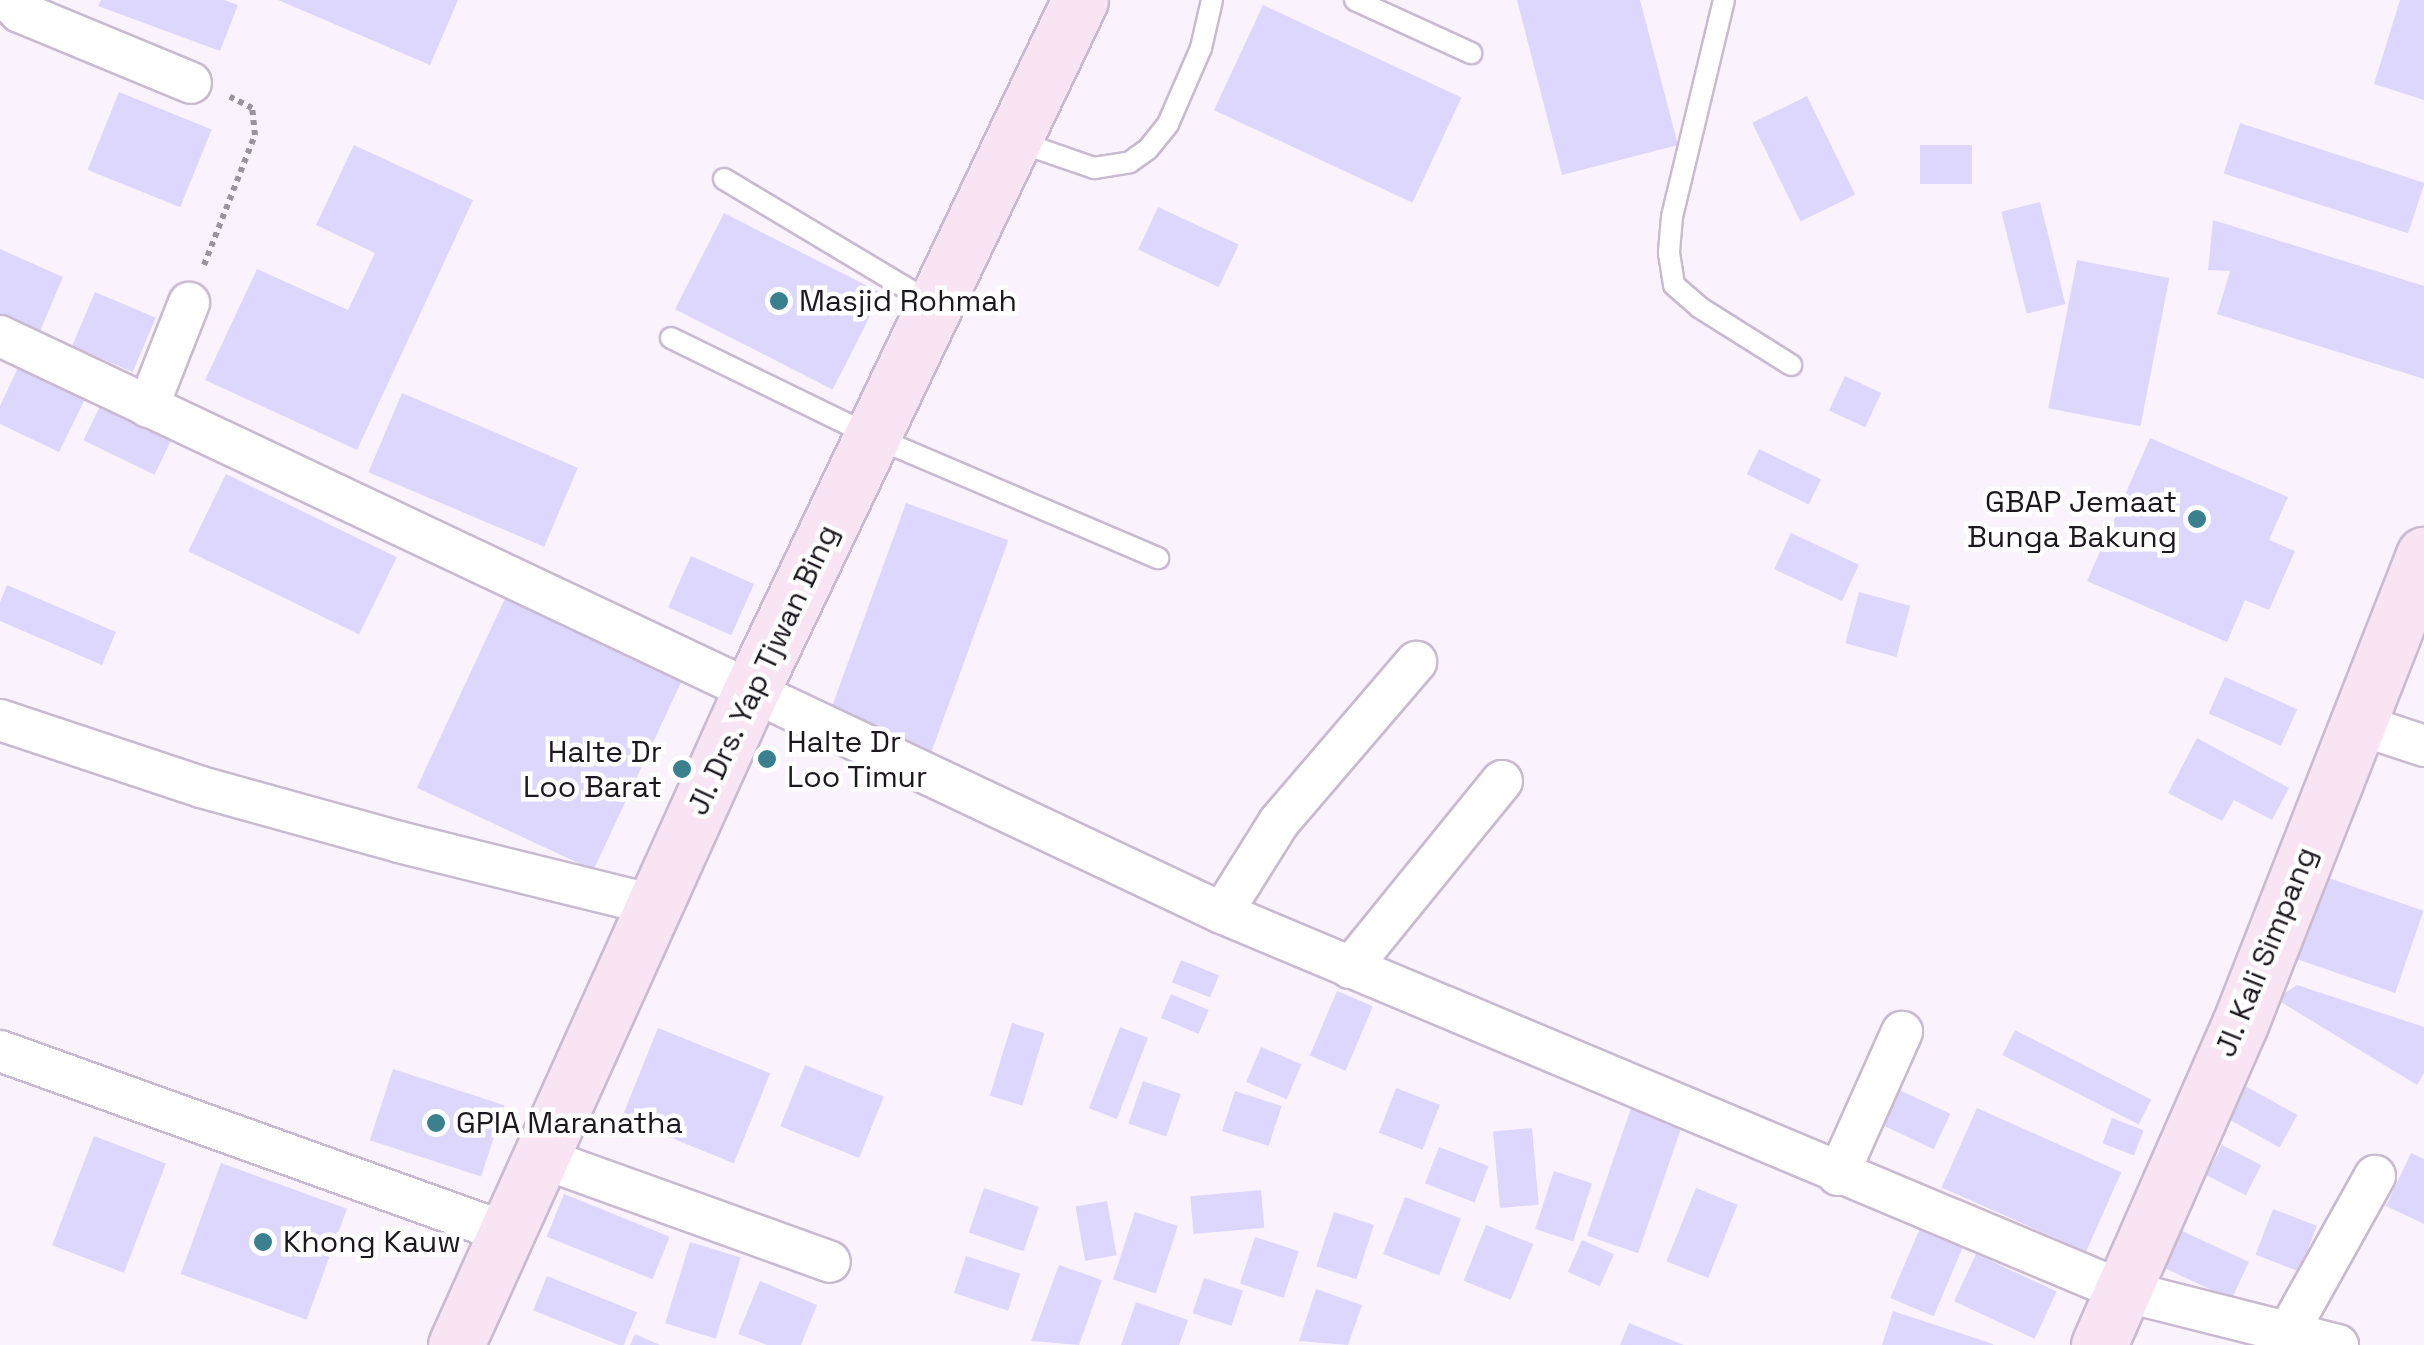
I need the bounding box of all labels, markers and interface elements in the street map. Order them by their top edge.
place label: Masjid Rohmah [799,283,1017,319]
marker: Masjid Rohmah [768,290,790,312]
place label: GBAP Jemaat Bunga Bakung [1967,484,2177,554]
marker: GBAP Jemaat Bunga Bakung [2186,508,2208,530]
street label: Jl. Drs. Yap Tjwan Bing [679,518,847,822]
place label: Halte Dr Loo Timur [787,724,928,794]
place label: Halte Dr Loo Barat [523,734,662,804]
marker: Halte Dr Loo Timur [756,748,778,770]
marker: Halte Dr Loo Barat [671,758,693,780]
street label: Jl. Kali Simpang [2207,841,2325,1063]
place label: GPIA Maranatha [456,1105,683,1141]
marker: GPIA Maranatha [425,1112,447,1134]
place label: Khong Kauw [283,1224,461,1260]
marker: Khong Kauw [252,1231,274,1253]

